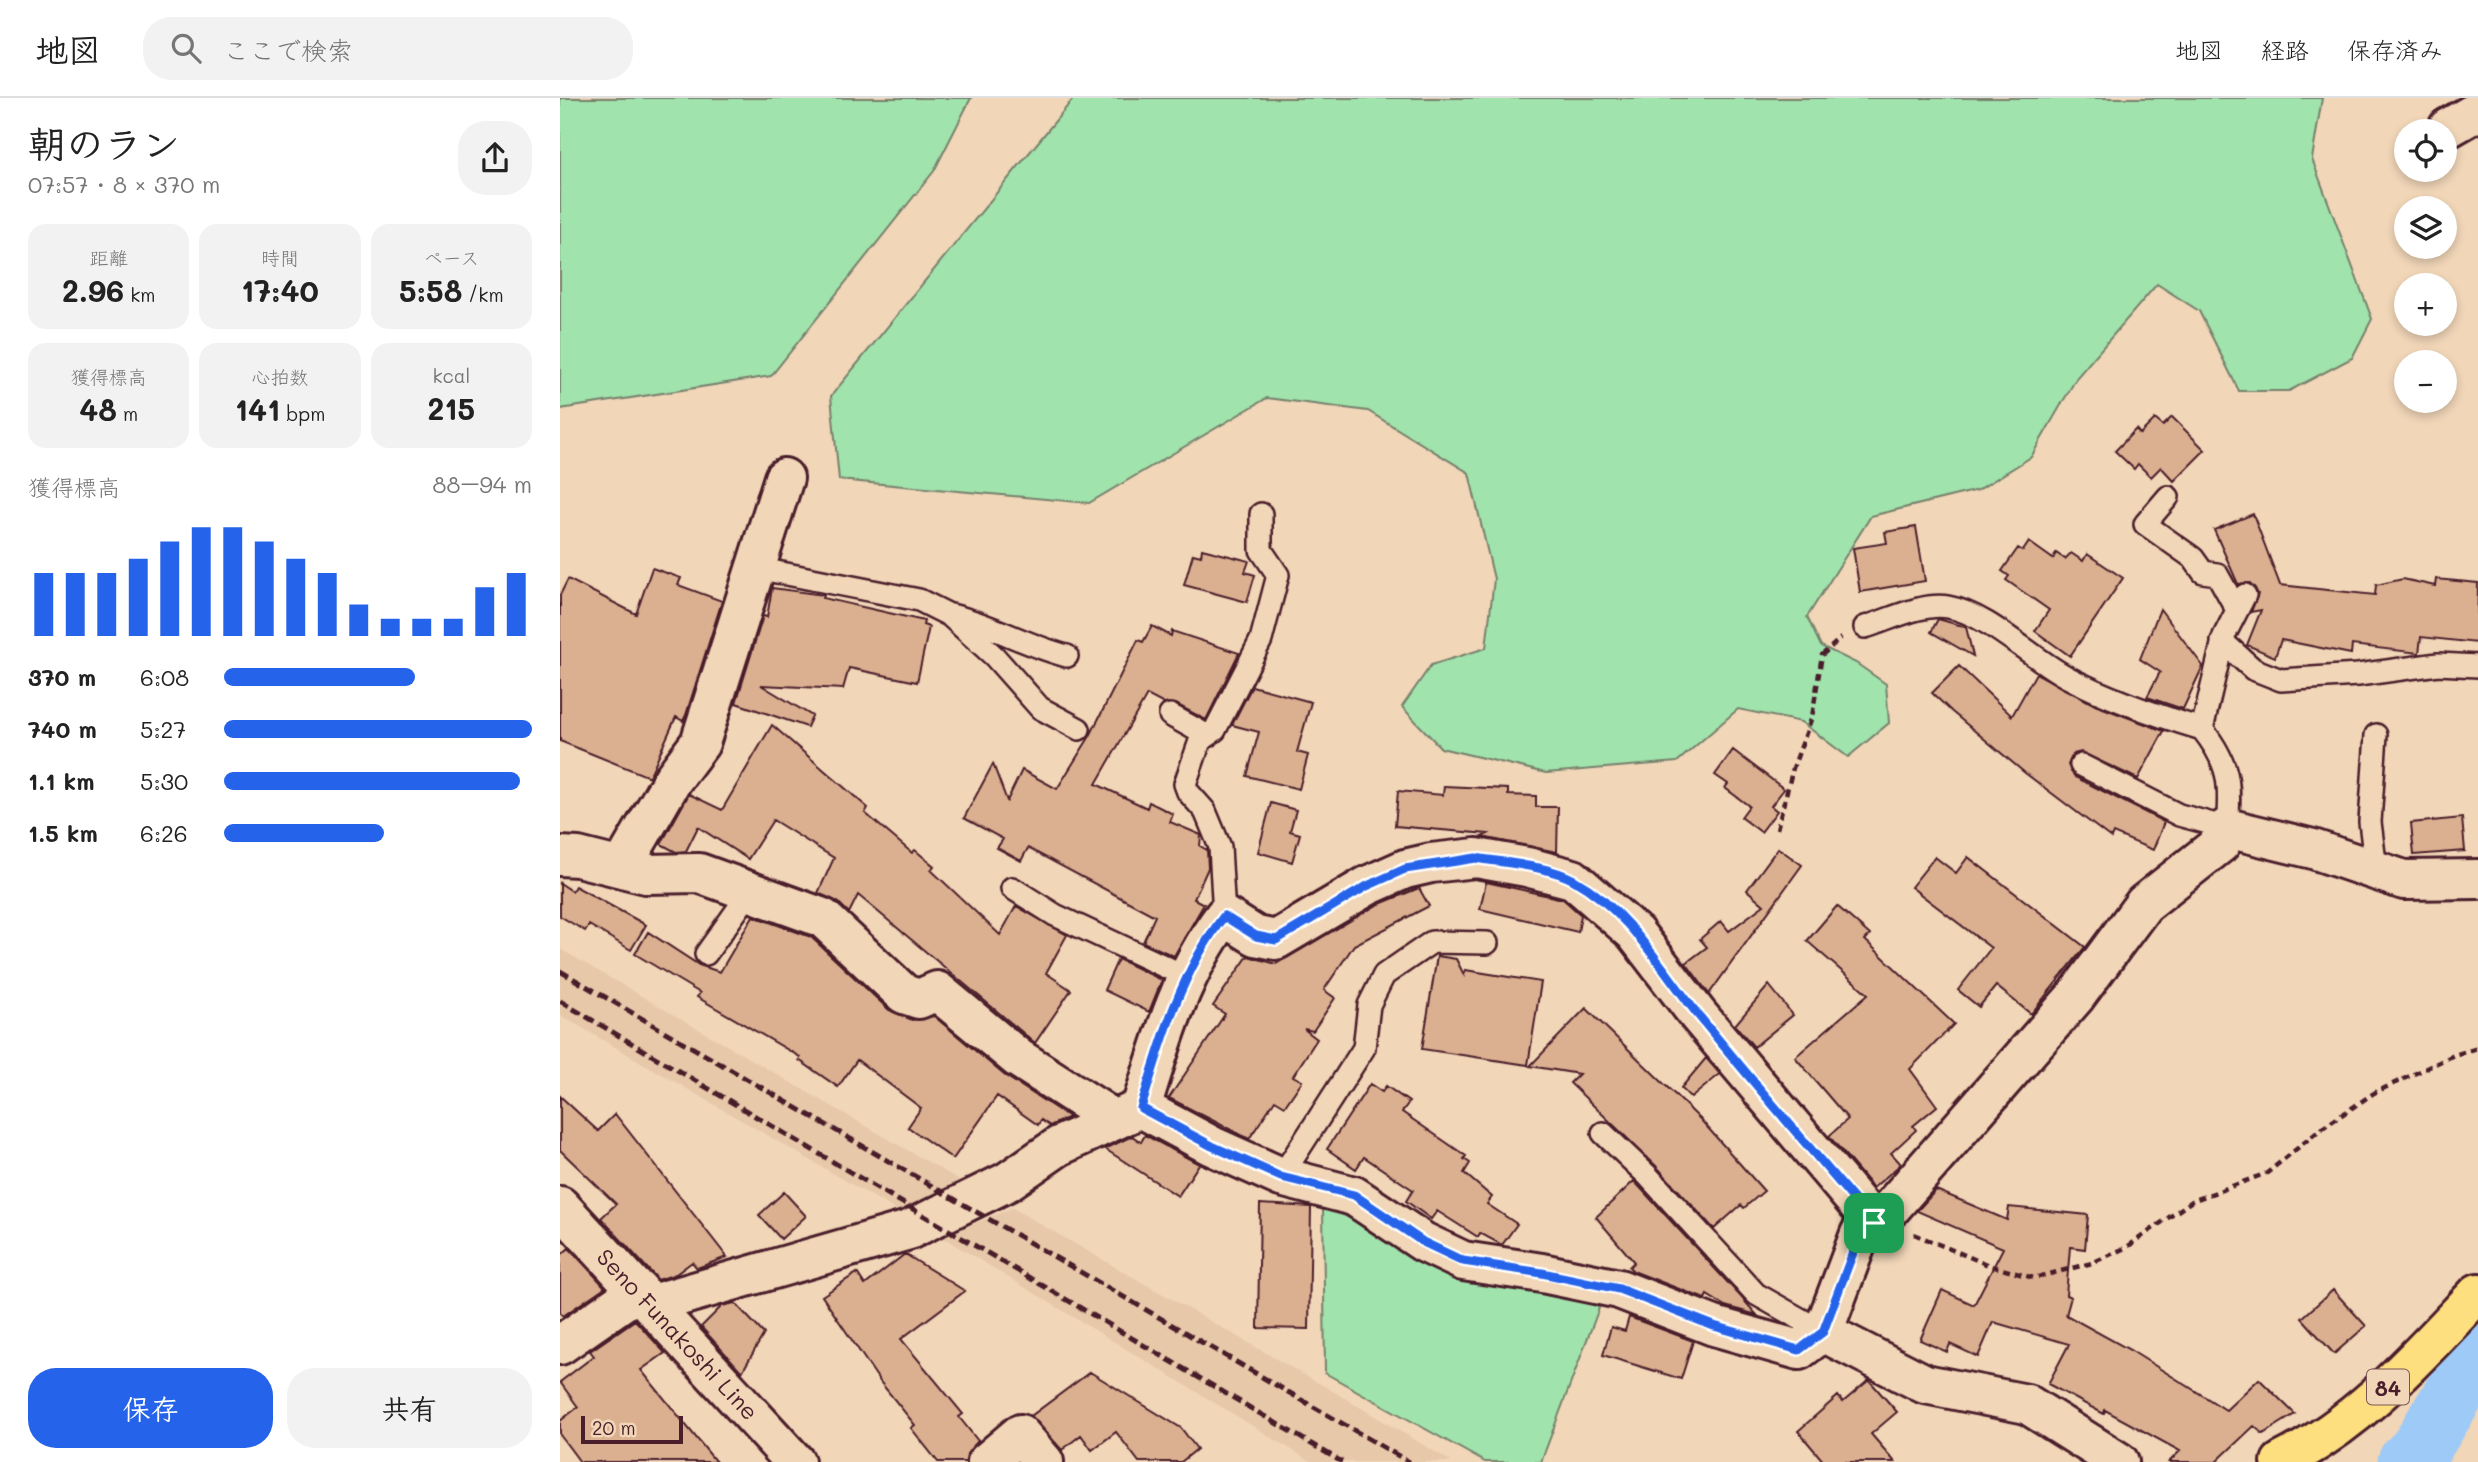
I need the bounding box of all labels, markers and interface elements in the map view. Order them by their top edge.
search box [143,17,633,80]
text: 地図 [35,27,101,70]
icon: search [167,29,205,67]
text: ここで検索 [223,33,353,67]
text: 地図 [2175,34,2223,65]
text: 経路 [2261,34,2309,65]
text: 保存済み [2347,34,2443,65]
text: 朝のラン [28,118,180,168]
map controls [2394,119,2457,413]
button: locate [2394,119,2457,182]
button: share [458,121,532,195]
text: 07:57 · 8 × 370 m [28,169,220,199]
button: layers [2394,196,2457,259]
text: 距離 [90,245,128,270]
text: 時間 [261,245,299,270]
text: ペース [423,245,479,270]
text: 2.96 [62,270,124,310]
text: 17:40 [241,270,319,310]
text: 5:58 [399,270,462,310]
button: + [2394,273,2457,336]
text: km [124,282,155,307]
text: /km [462,282,504,307]
button: − [2394,350,2457,413]
text: kcal [432,363,470,388]
text: 獲得標高 [71,364,147,389]
text: 心拍数 [251,364,309,389]
text: 215 [428,388,475,428]
text: 48 [79,389,117,429]
text: 141 [235,389,280,429]
text: m [117,401,138,426]
text: bpm [280,401,325,426]
text: 88–94 m [433,469,532,499]
text: 獲得標高 [28,472,120,502]
text: 370 m [28,662,96,692]
text: 6:08 [140,662,189,692]
text: 740 m [28,714,97,744]
text: 5:27 [140,714,186,744]
text: 1.1 km [28,766,94,796]
text: 5:30 [140,766,188,796]
text: 1.5 km [28,818,98,848]
text: 6:26 [140,818,188,848]
pin [1844,1193,1904,1253]
icon: arrive [1855,1204,1893,1242]
street label: Seno Funakoshi Line [591,1242,765,1426]
button: 保存 [28,1368,273,1448]
button: 共有 [287,1368,532,1448]
road number: 84 [2367,1370,2409,1404]
scale bar [581,1413,682,1445]
text: 20 m [592,1415,636,1440]

